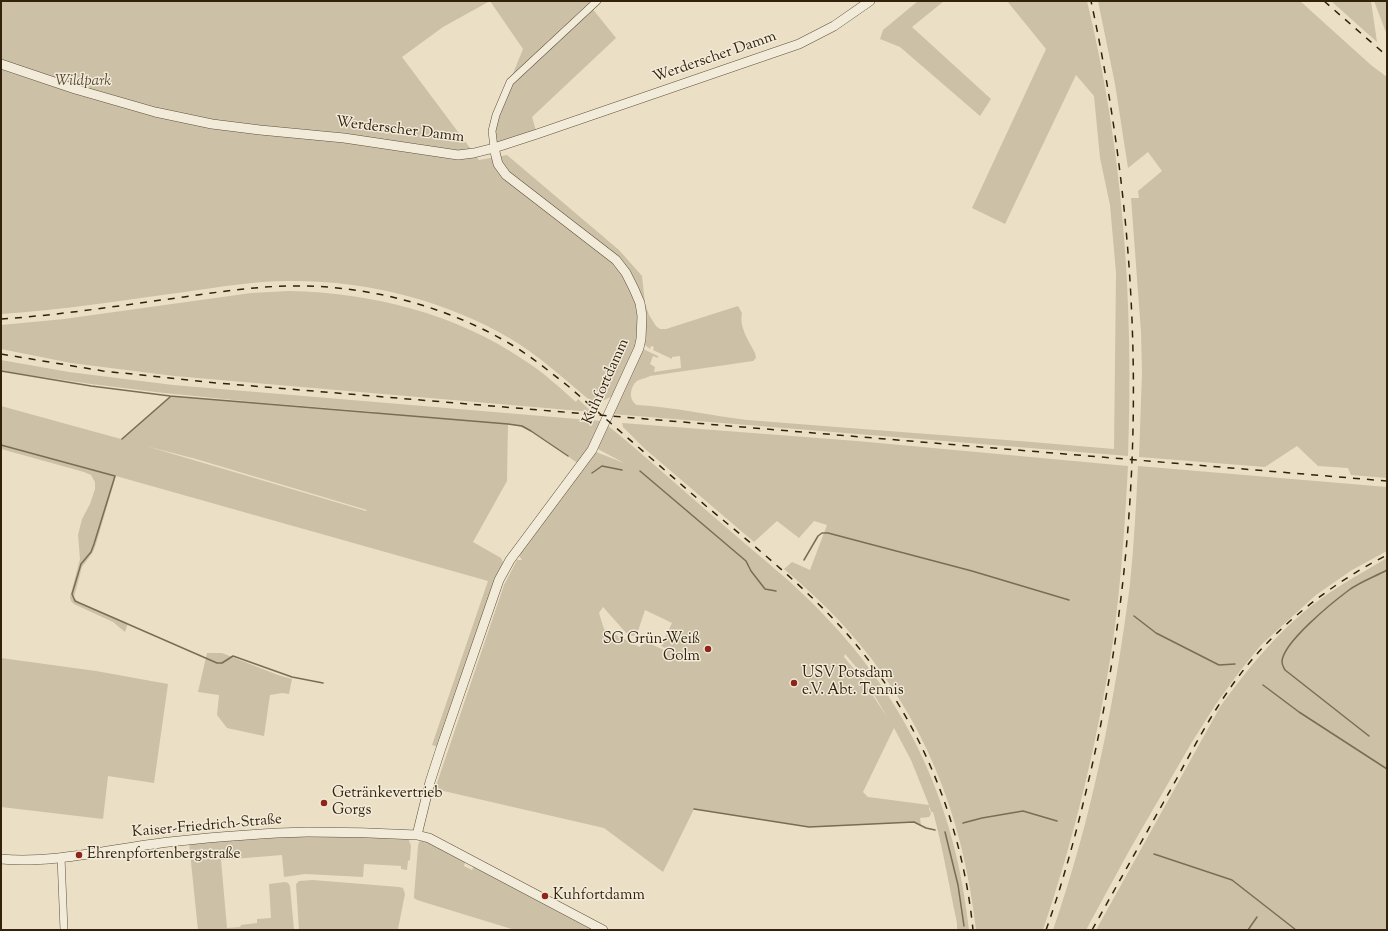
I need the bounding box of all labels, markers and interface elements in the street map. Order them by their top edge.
street label: Werderscher Damm [651,28,779,88]
park label: Wildpark [55,73,111,91]
street label: Werderscher Damm [335,114,465,148]
street label: Kuhfortdamm [580,336,634,428]
place label: SG Grün-Weiß Golm [603,631,700,666]
marker: SG Grün-Weiß Golm [703,644,713,654]
place label: USV Potsdam e.V. Abt. Tennis [802,665,904,700]
marker: USV Potsdam e.V. Abt. Tennis [789,678,799,688]
place label: Getränkevertrieb Gorgs [332,785,442,820]
marker: Getränkevertrieb Gorgs [319,798,329,808]
street label: Kaiser-Friedrich-Straße [131,811,283,843]
place label: Ehrenpfortenbergstraße [87,846,241,864]
marker: Ehrenpfortenbergstraße [74,850,84,860]
place label: Kuhfortdamm [553,887,645,905]
marker: Kuhfortdamm [540,891,550,901]

